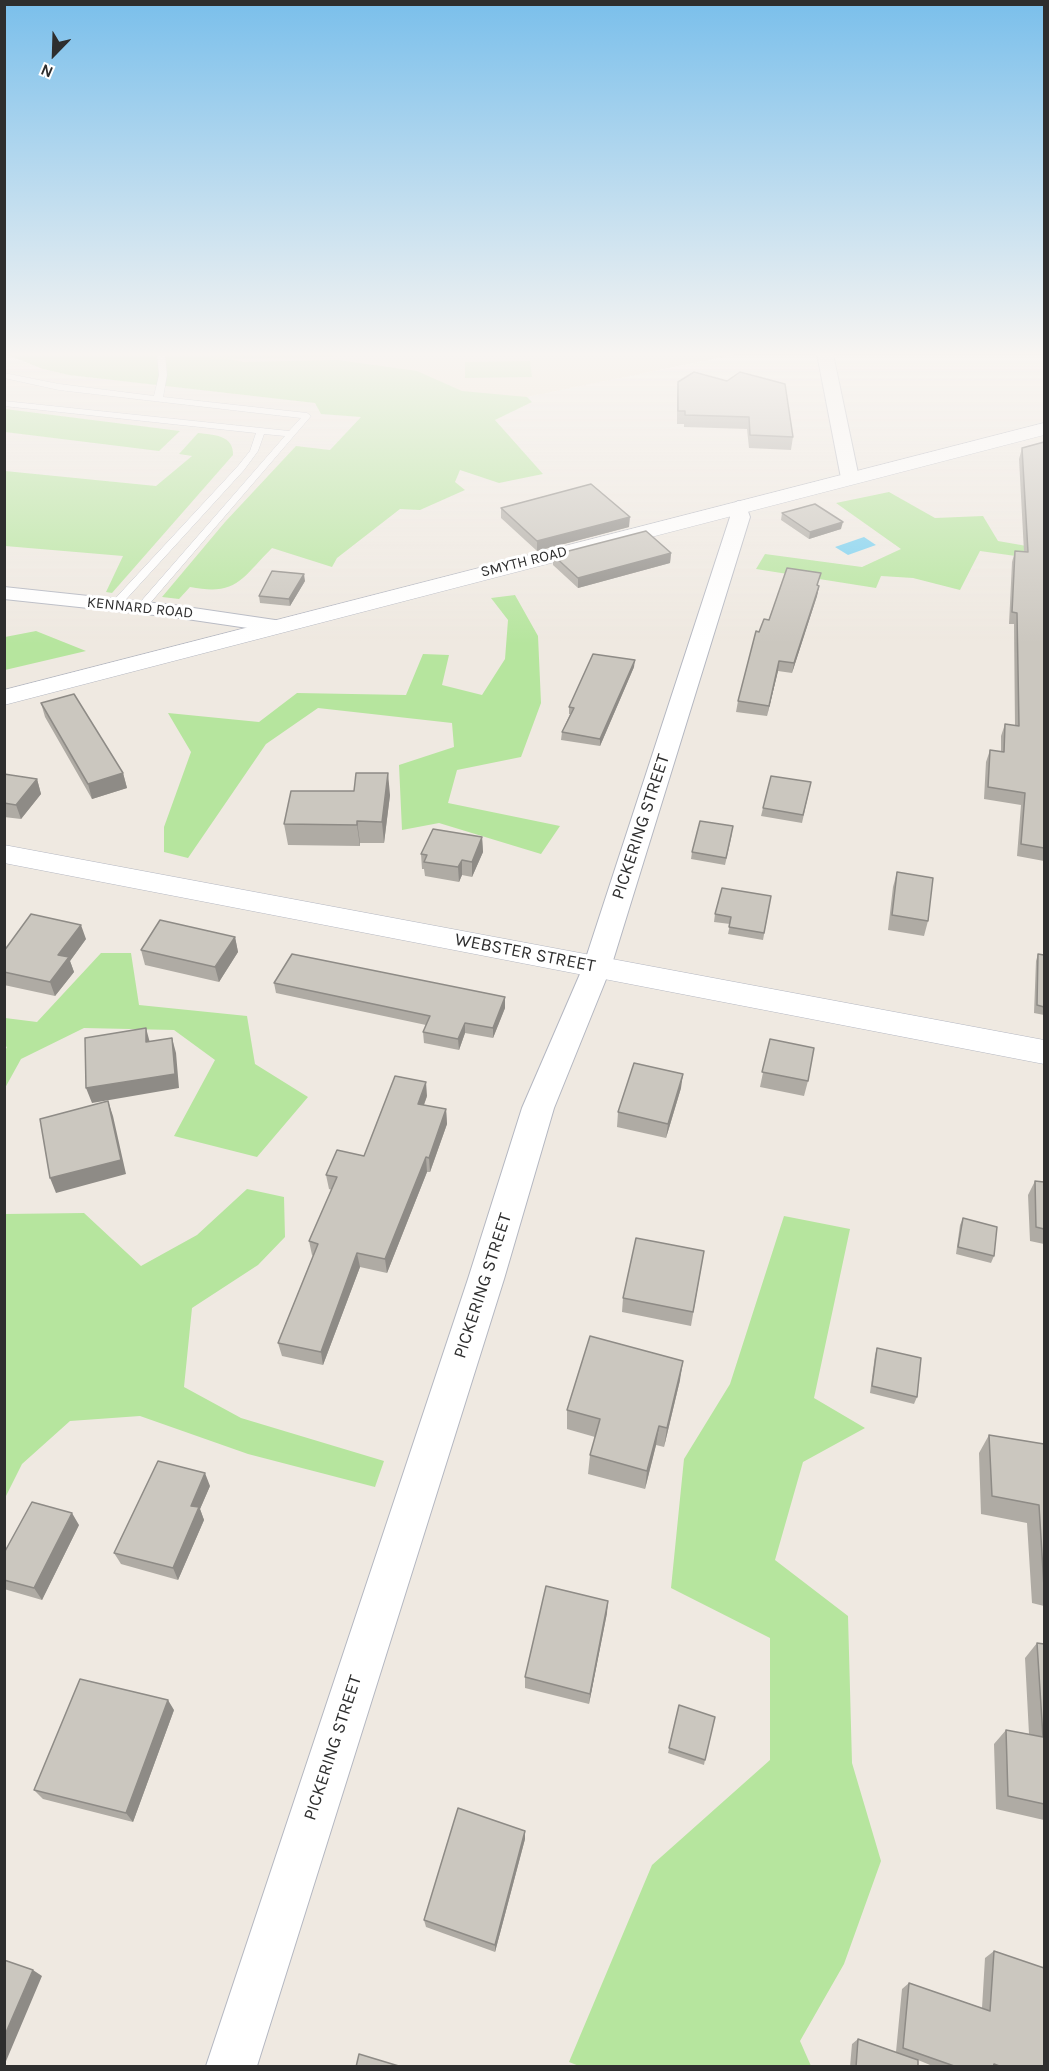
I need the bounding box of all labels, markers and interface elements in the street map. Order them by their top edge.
north arrow [24,24,84,84]
text: N [38,60,56,82]
street label: SMYTH ROAD [479,543,569,581]
street label: KENNARD ROAD [86,593,194,623]
street label: PICKERING STREET [607,752,675,902]
street label: WEBSTER STREET [453,929,597,977]
street label: PICKERING STREET [449,1211,517,1361]
street label: PICKERING STREET [299,1673,367,1823]

